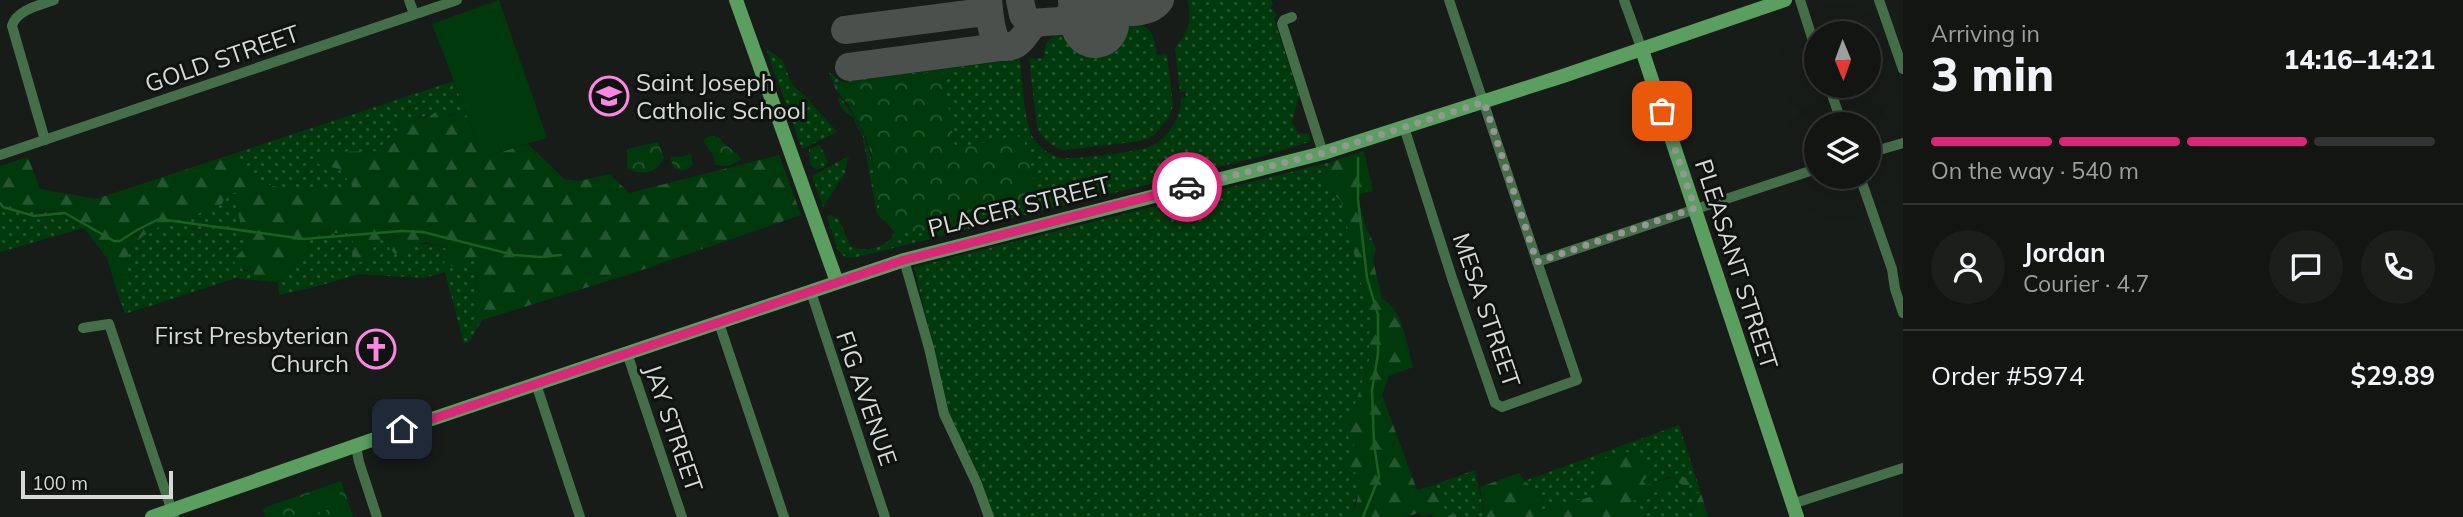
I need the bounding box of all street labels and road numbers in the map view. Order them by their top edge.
street label: GOLD STREET [141,17,304,98]
street label: PLEASANT STREET [1689,155,1785,373]
street label: PLACER STREET [925,169,1114,243]
street label: MESA STREET [1447,229,1528,392]
street label: FIG AVENUE [830,327,904,469]
street label: JAY STREET [638,360,710,496]

